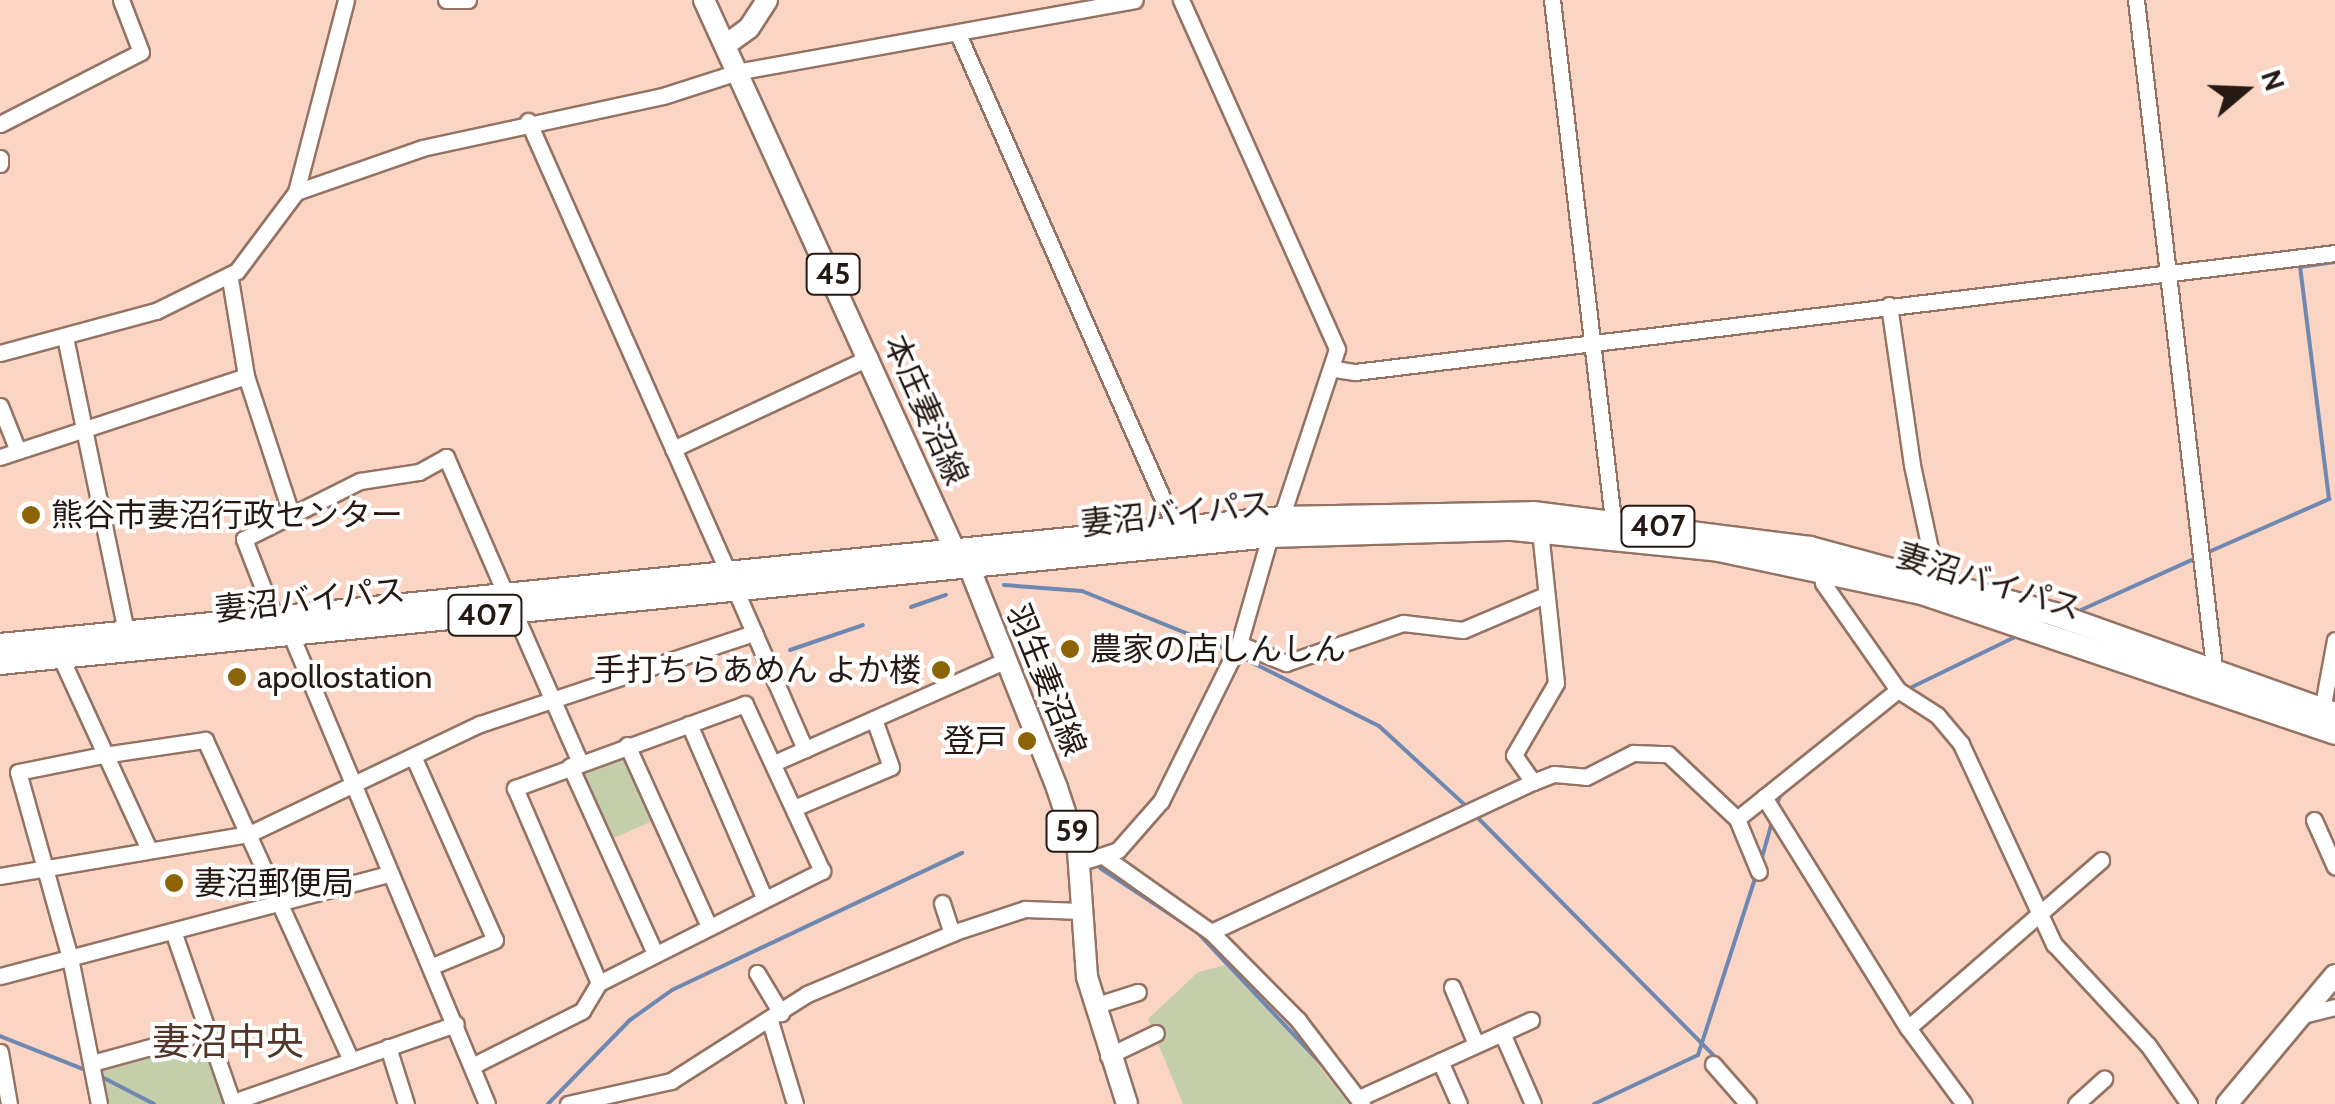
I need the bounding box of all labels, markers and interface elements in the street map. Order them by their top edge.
north arrow [2195,40,2295,140]
text: N [2254,65,2293,95]
road number: 45 [806,249,860,299]
street label: 本庄妻沼線 [876,329,976,491]
street label: 妻沼バイパス [1079,485,1273,543]
place label: 熊谷市妻沼行政センター [51,496,403,534]
road number: 407 [1618,501,1698,551]
marker: 熊谷市妻沼行政センター [20,504,42,526]
street label: 妻沼バイパス [1892,536,2086,628]
street label: 妻沼バイパス [213,571,407,629]
road number: 407 [445,590,525,640]
street label: 羽生妻沼線 [998,599,1094,761]
place label: 農家の店しんしん [1090,630,1346,668]
marker: 農家の店しんしん [1059,638,1081,660]
place label: 手打ちらあめん よか楼 [594,651,921,689]
place label: apollostation [257,658,432,696]
marker: 手打ちらあめん よか楼 [930,659,952,681]
marker: apollostation [226,666,248,688]
place label: 登戸 [943,722,1007,760]
marker: 登戸 [1016,730,1038,752]
road number: 59 [1044,806,1100,856]
place label: 妻沼郵便局 [194,864,354,902]
marker: 妻沼郵便局 [163,872,185,894]
district label: 妻沼中央 [152,1019,304,1065]

